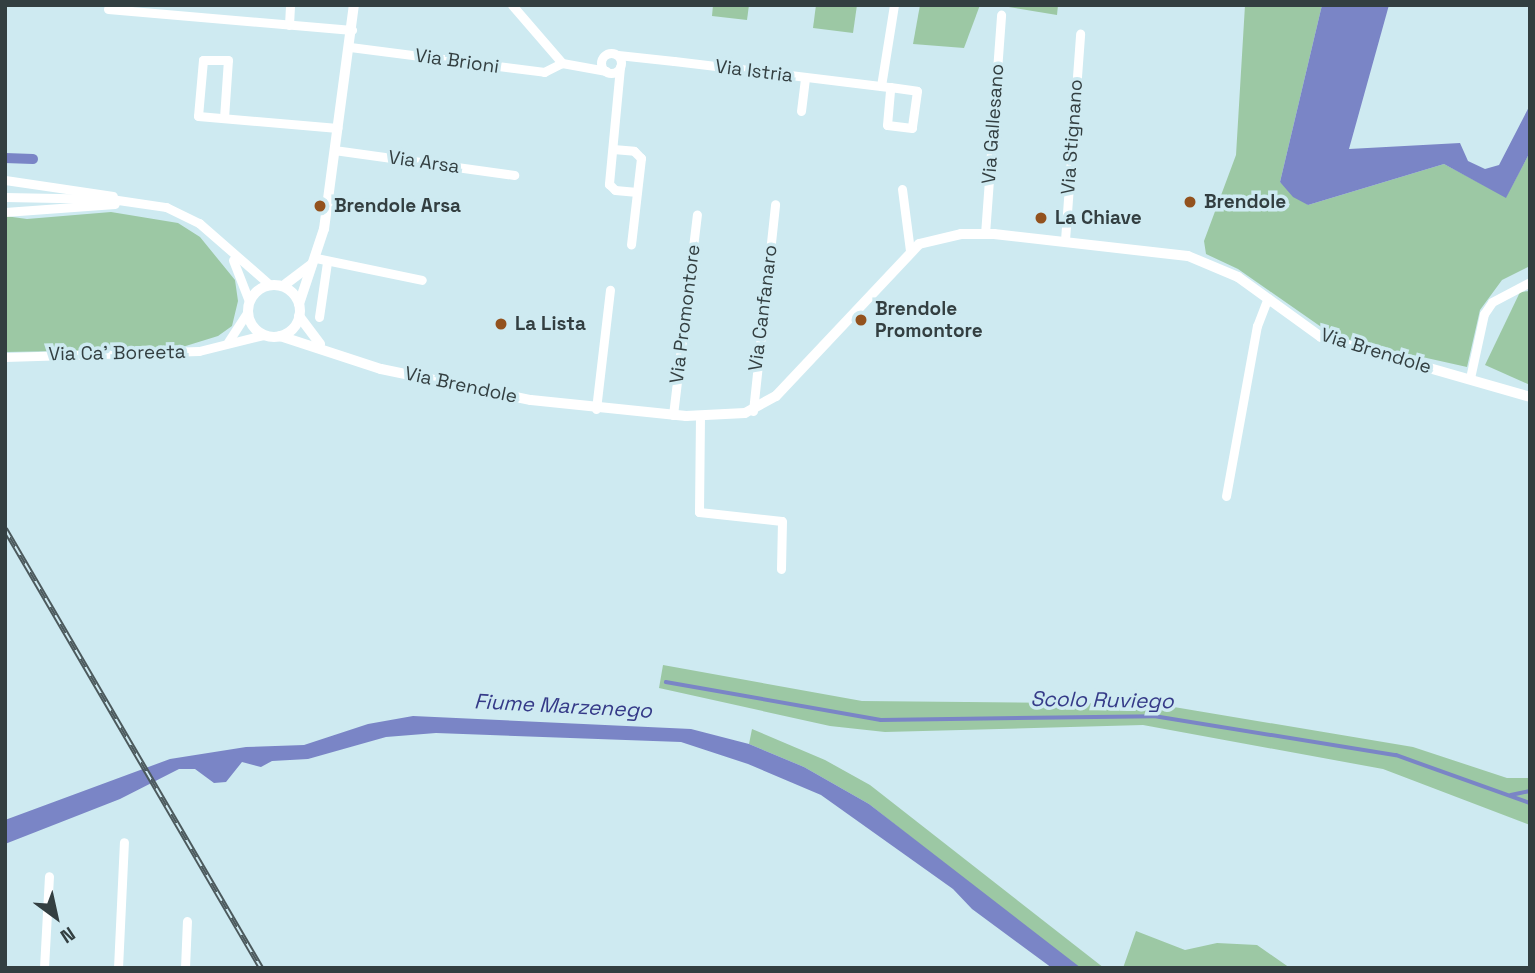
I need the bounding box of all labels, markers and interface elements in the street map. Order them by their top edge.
street label: Via Brioni [414,44,500,78]
street label: Via Istria [714,55,794,87]
street label: Via Gallesano [977,63,1009,185]
street label: Via Stignano [1057,79,1087,195]
street label: Via Arsa [387,146,461,178]
place label: Brendole [1204,191,1286,213]
marker: Brendole [1182,194,1198,210]
place label: Brendole Arsa [334,195,461,217]
marker: Brendole Arsa [312,198,328,214]
place label: La Chiave [1055,207,1142,229]
marker: La Chiave [1033,210,1049,226]
street label: Via Promontore [665,243,705,385]
street label: Via Canfanaro [744,244,782,372]
place label: Brendole Promontore [875,298,983,342]
marker: Brendole Promontore [853,312,869,328]
place label: La Lista [515,313,586,335]
marker: La Lista [493,316,509,332]
street label: Via Brendole [1318,323,1434,379]
street label: Via Ca' Boreeta [48,340,186,366]
street label: Via Brendole [403,362,519,408]
water label: Scolo Ruviego [1030,686,1174,714]
water label: Fiume Marzenego [473,689,653,723]
north arrow [21,882,91,952]
text: N [56,921,80,949]

